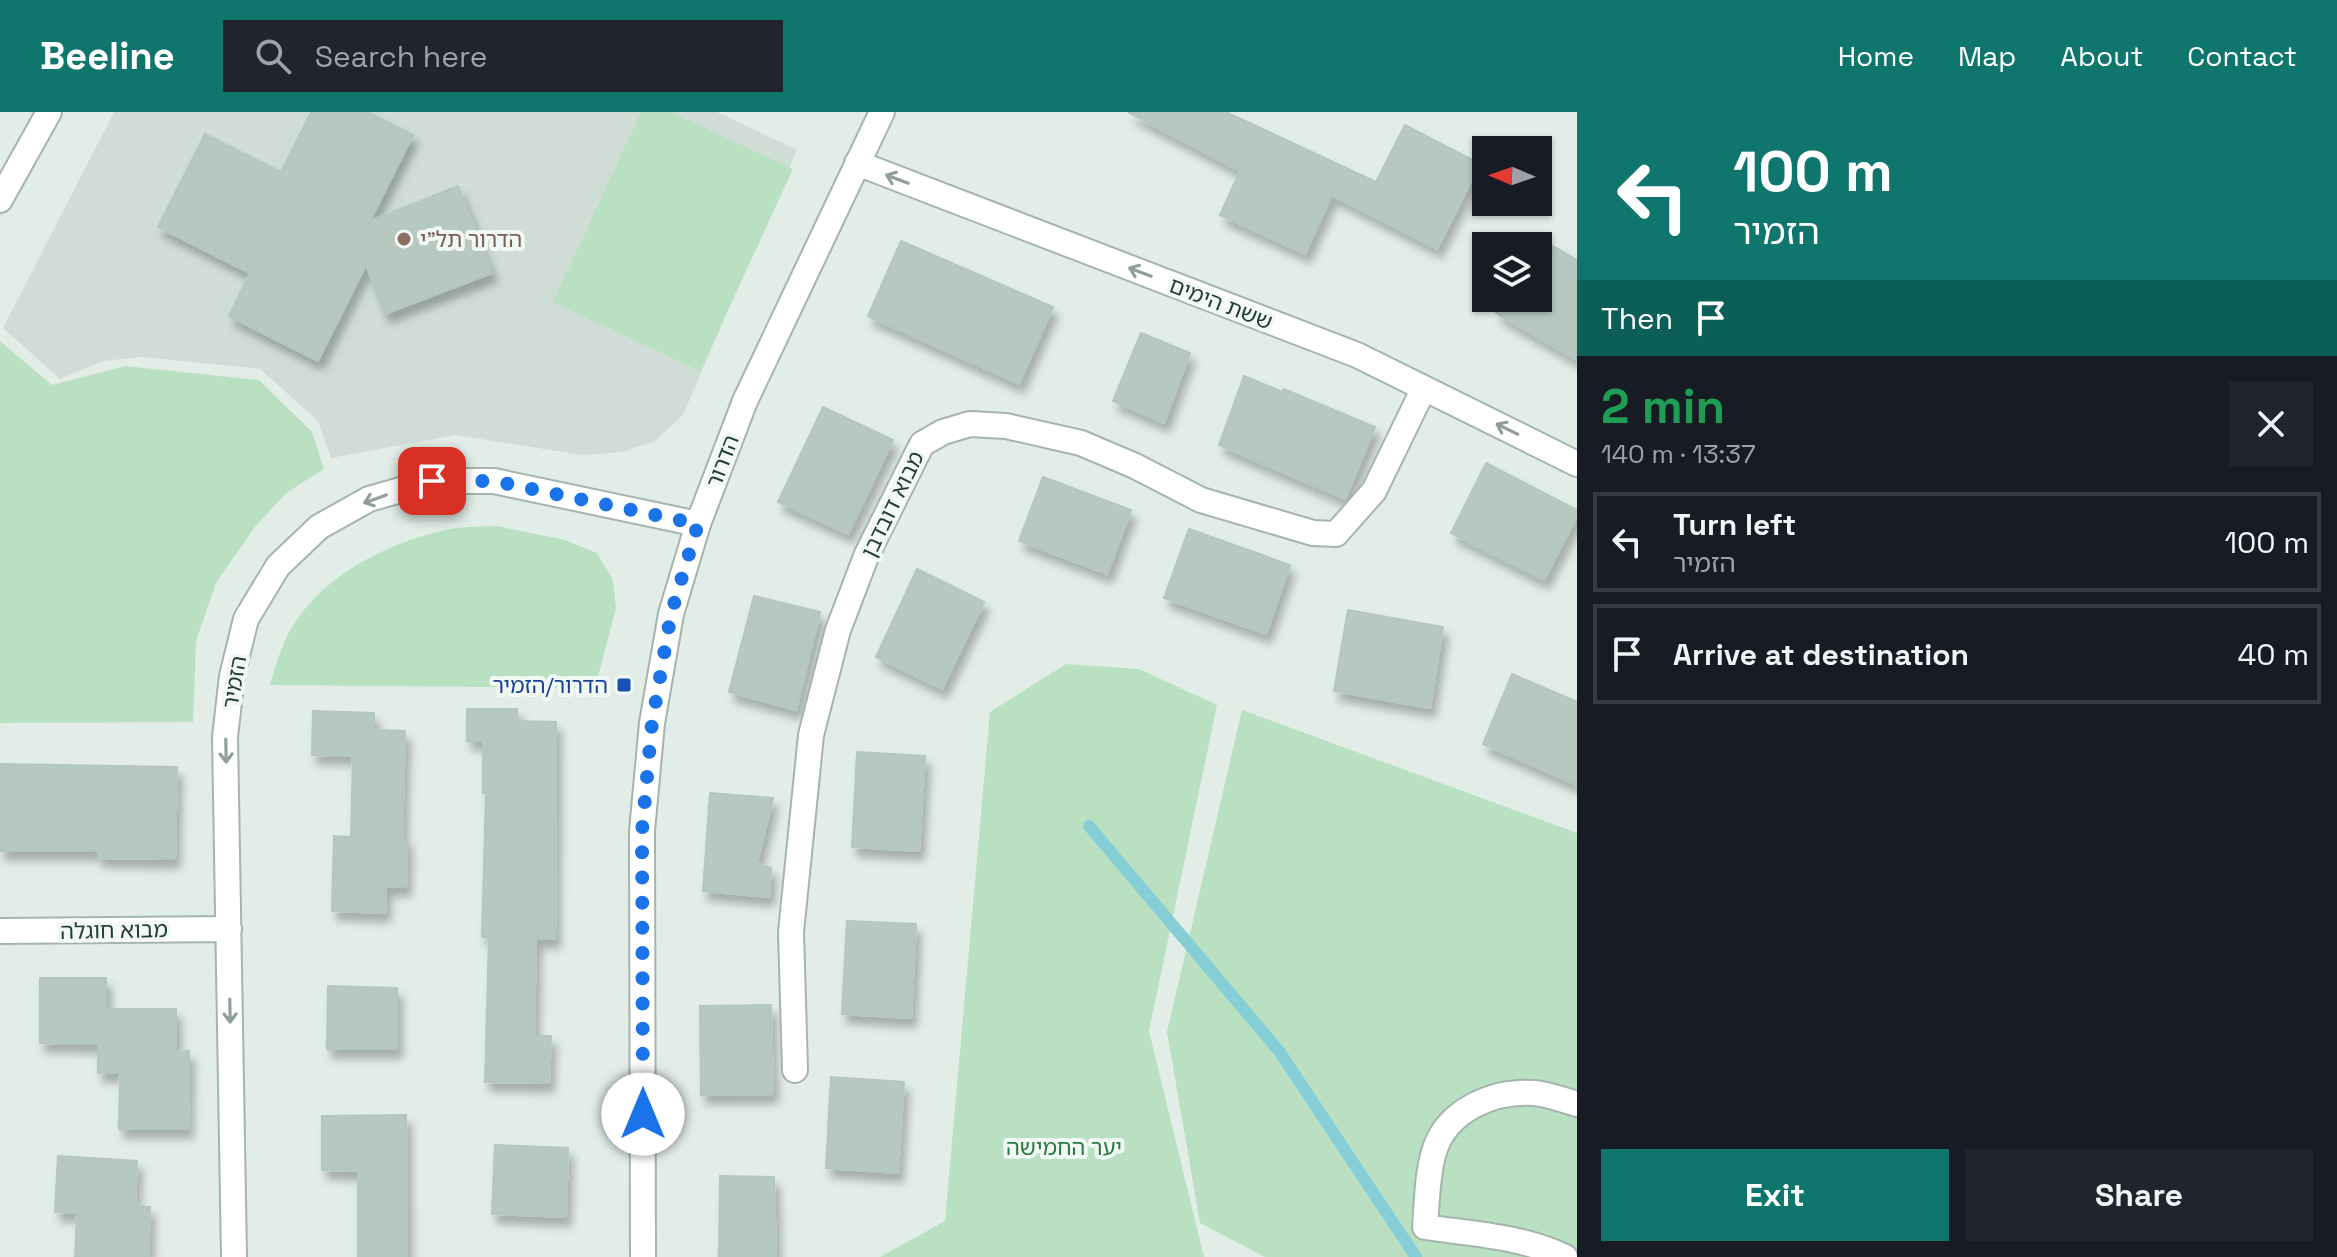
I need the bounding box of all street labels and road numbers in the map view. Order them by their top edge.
street label: ששת הימים [1165,271,1277,335]
street label: הדרור [699,431,745,491]
street label: מבוא דובדבן [854,446,930,562]
street label: הזמיר [216,653,252,711]
street label: מבוא חוגלה [60,915,168,945]

